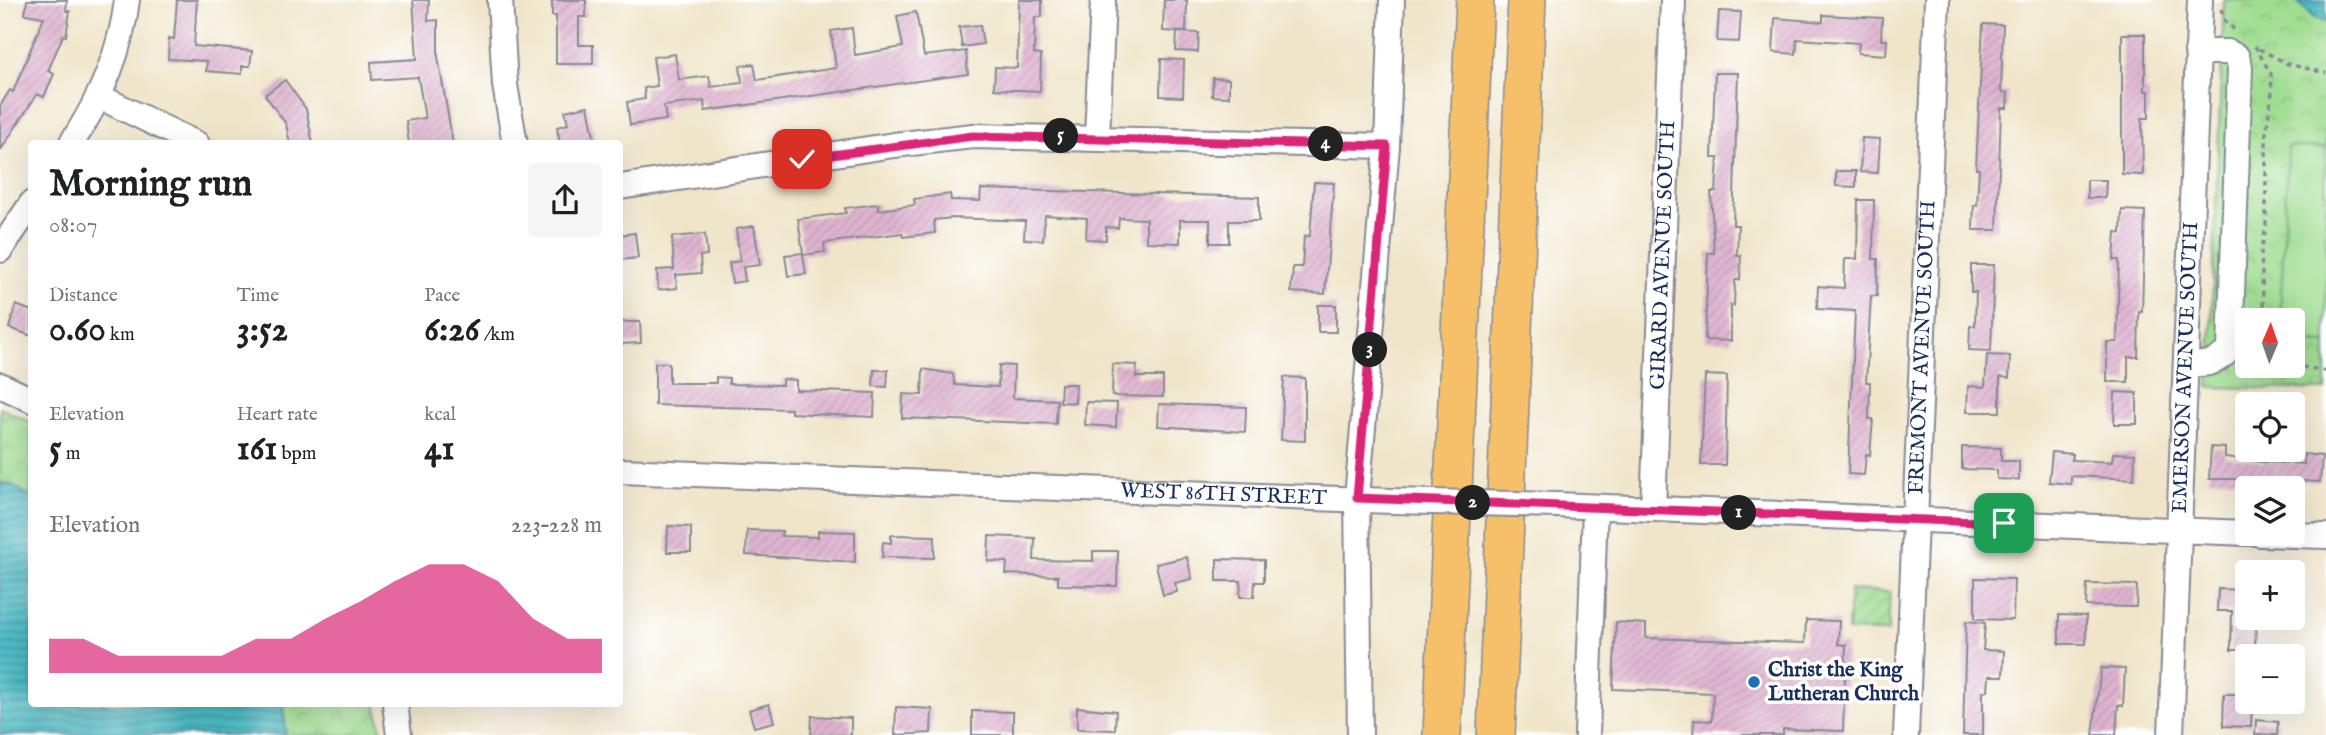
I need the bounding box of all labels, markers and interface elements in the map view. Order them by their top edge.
pin: 5 [1044,118,1078,154]
street label: GIRARD AVENUE SOUTH [1644,120,1682,390]
text: 5 [1057,123,1064,147]
pin: 4 [1308,127,1344,162]
pin [772,129,832,189]
text: 4 [1321,131,1330,155]
icon: check [783,140,821,178]
text: Morning run [49,161,252,209]
button: share [528,163,602,237]
street label: FREMONT AVENUE SOUTH [1903,200,1942,495]
text: 08:07 [49,211,97,240]
street label: EMERSON AVENUE SOUTH [2166,221,2205,513]
text: Distance [49,284,118,308]
text: Time [237,284,279,308]
text: Pace [424,284,460,308]
text: 0.60 [49,308,106,353]
text: 3:52 [237,308,288,353]
text: 6:26 [424,308,480,353]
north arrow [2235,308,2305,378]
map controls [2235,308,2305,714]
text: km [106,323,135,347]
text: /km [480,323,515,347]
pin: 3 [1352,332,1388,368]
text: 3 [1366,337,1373,361]
button: locate [2235,392,2305,462]
text: Elevation [49,403,124,427]
text: Heart rate [237,403,318,427]
text: kcal [424,403,456,427]
text: 5 [49,427,62,472]
text: 161 [237,427,277,472]
text: 41 [424,427,455,472]
text: m [62,442,81,466]
text: bpm [277,442,317,466]
button: layers [2235,476,2305,546]
street label: WEST 86TH STREET [1120,477,1328,512]
pin: 2 [1456,486,1490,520]
text: 2 [1468,490,1477,514]
pin [1974,493,2034,553]
pin: 1 [1722,496,1756,530]
text: 1 [1735,500,1742,524]
icon: arrive [1985,504,2023,542]
text: Elevation [49,511,140,540]
text: 223–228 m [511,511,602,540]
button: + [2235,560,2305,630]
button: − [2235,644,2305,714]
place label: Christ the King Lutheran Church [1768,657,1920,708]
marker: Christ the King Lutheran Church [1746,674,1762,690]

